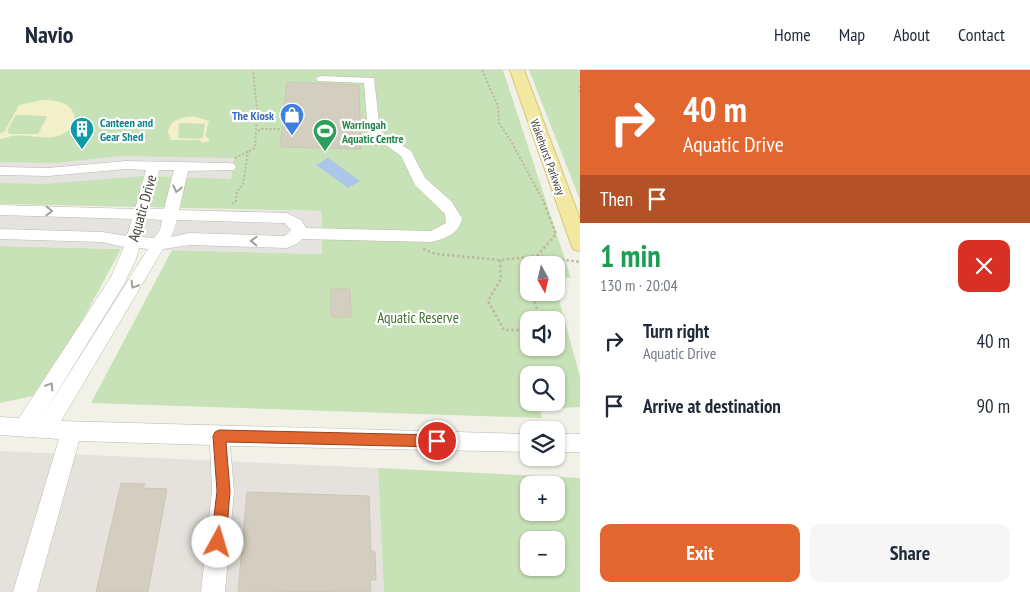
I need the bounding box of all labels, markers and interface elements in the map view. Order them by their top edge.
text: Navio [25,19,74,50]
text: Home [774,23,811,46]
text: Map [839,23,865,46]
text: About [893,23,930,46]
text: Contact [958,23,1005,46]
text: 40 m [683,86,747,132]
icon: right [600,90,665,155]
shop icon: The Kiosk [279,102,305,136]
place label: The Kiosk [232,108,274,123]
place label: Canteen and Gear Shed [100,115,153,144]
building icon: Canteen and Gear Shed [69,116,95,150]
place label: Warringah Aquatic Centre [341,117,404,146]
street label: Wakehurst Parkway [527,117,569,198]
sports icon: Warringah Aquatic Centre [312,118,338,152]
text: Aquatic Drive [683,130,784,158]
street label: Aquatic Drive [123,172,161,244]
one-way arrow [172,185,182,193]
icon: arrive [643,185,671,213]
text: Then [600,187,633,211]
one-way arrow [45,206,53,216]
one-way arrow [249,236,257,247]
text: 1 min [600,236,661,275]
button: close [958,240,1010,292]
north arrow [520,256,565,301]
map controls [520,256,565,576]
text: 130 m · 20:04 [600,275,678,295]
one-way arrow [130,280,140,289]
park label: Aquatic Reserve [377,308,459,327]
button: sound [520,311,565,356]
text: Turn right [643,319,709,343]
icon: right [600,327,628,355]
text: 40 m [977,329,1010,353]
text: Aquatic Drive [643,343,716,363]
button: search [520,366,565,411]
one-way arrow [44,382,54,391]
icon: arrive [600,392,628,420]
text: Arrive at destination [643,394,781,418]
text: 90 m [977,394,1010,418]
pin [416,420,458,462]
button: layers [520,421,565,466]
icon: arrive [423,427,451,455]
button: + [520,476,565,521]
position arrow [191,515,243,567]
button: Exit [600,524,800,582]
button: Share [810,524,1010,582]
button: − [520,531,565,576]

